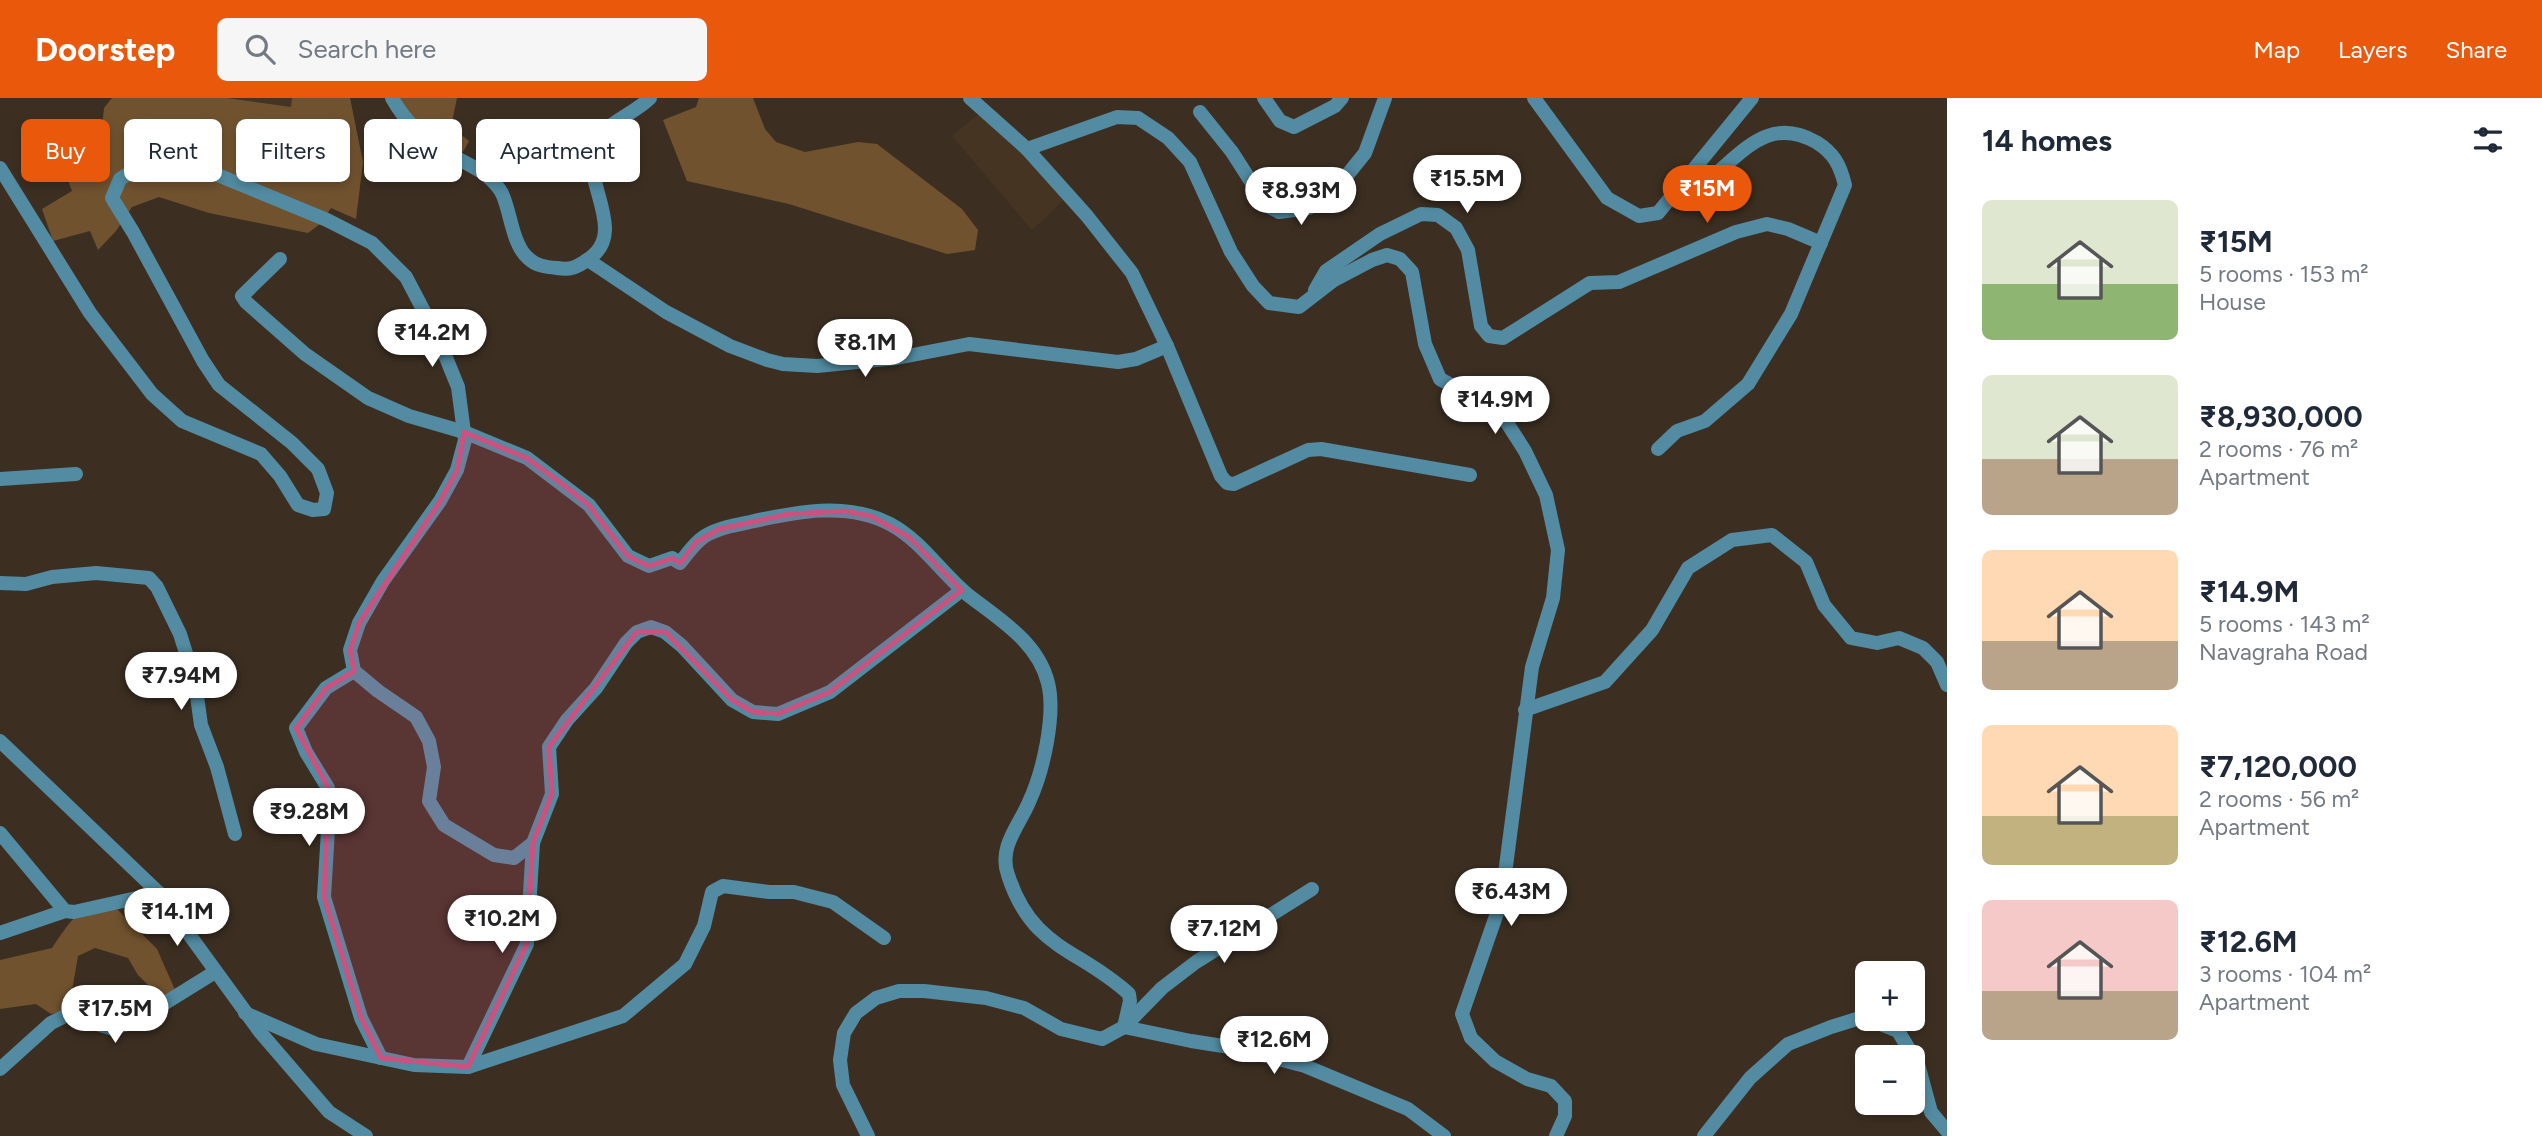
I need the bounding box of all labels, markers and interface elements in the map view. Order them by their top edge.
search box [217,18,707,81]
text: Doorstep [35,30,175,69]
icon: search [241,30,279,68]
text: Search here [297,33,436,65]
text: Map [2253,35,2300,64]
text: Layers [2338,35,2407,64]
text: Share [2445,35,2507,64]
chip: Buy [21,119,110,182]
chip: Rent [124,119,222,182]
chip: Filters [236,119,350,182]
chip: New [364,119,462,182]
chip: Apartment [476,119,640,182]
icon: filters [2469,121,2507,159]
text: 14 homes [1982,122,2112,159]
pin: ₹15.5M [1410,156,1524,215]
text: ₹15.5M [1429,164,1505,192]
pin: ₹15M [1666,166,1748,225]
pin: ₹8.93M [1244,167,1358,227]
text: ₹15M [1679,174,1735,202]
text: ₹8.93M [1261,176,1341,204]
text: ₹15M [2199,223,2273,260]
icon: home [2038,228,2122,312]
text: 5 rooms · 153 m² [2199,260,2369,288]
text: House [2199,288,2266,316]
pin: ₹14.2M [375,310,489,369]
text: ₹14.2M [394,318,470,346]
pin: ₹8.1M [816,320,914,379]
text: ₹8.1M [834,328,897,356]
pin: ₹14.9M [1438,376,1552,436]
text: ₹14.9M [1457,385,1533,413]
text: ₹8,930,000 [2199,398,2363,435]
icon: home [2038,403,2122,487]
text: 2 rooms · 76 m² [2199,435,2358,463]
text: Apartment [2199,463,2310,491]
text: ₹14.9M [2199,573,2299,610]
icon: home [2038,578,2122,662]
text: 5 rooms · 143 m² [2199,610,2370,638]
text: Navagraha Road [2199,638,2368,666]
pin: ₹7.94M [124,652,238,712]
text: ₹7.94M [141,661,221,689]
text: ₹7,120,000 [2199,748,2357,785]
icon: home [2038,753,2122,837]
text: 2 rooms · 56 m² [2199,785,2359,813]
pin: ₹9.28M [252,788,366,848]
text: ₹9.28M [269,797,349,825]
text: Apartment [2199,813,2310,841]
pin: ₹6.43M [1454,868,1568,928]
text: ₹6.43M [1471,877,1551,905]
pin: ₹14.1M [120,888,234,948]
pin: ₹10.2M [445,896,559,955]
text: ₹14.1M [140,897,214,925]
text: ₹10.2M [463,904,541,932]
pin: ₹7.12M [1167,906,1281,965]
text: ₹7.12M [1186,914,1262,942]
text: ₹12.6M [2199,923,2298,960]
icon: home [2038,928,2122,1012]
text: 3 rooms · 104 m² [2199,960,2371,988]
map controls [1855,961,1925,1115]
button: + [1855,961,1925,1031]
pin: ₹17.5M [58,986,172,1045]
text: Apartment [2199,988,2310,1016]
text: ₹17.5M [77,994,153,1022]
pin: ₹12.6M [1217,1016,1331,1076]
text: ₹12.6M [1236,1025,1312,1053]
button: − [1855,1045,1925,1115]

